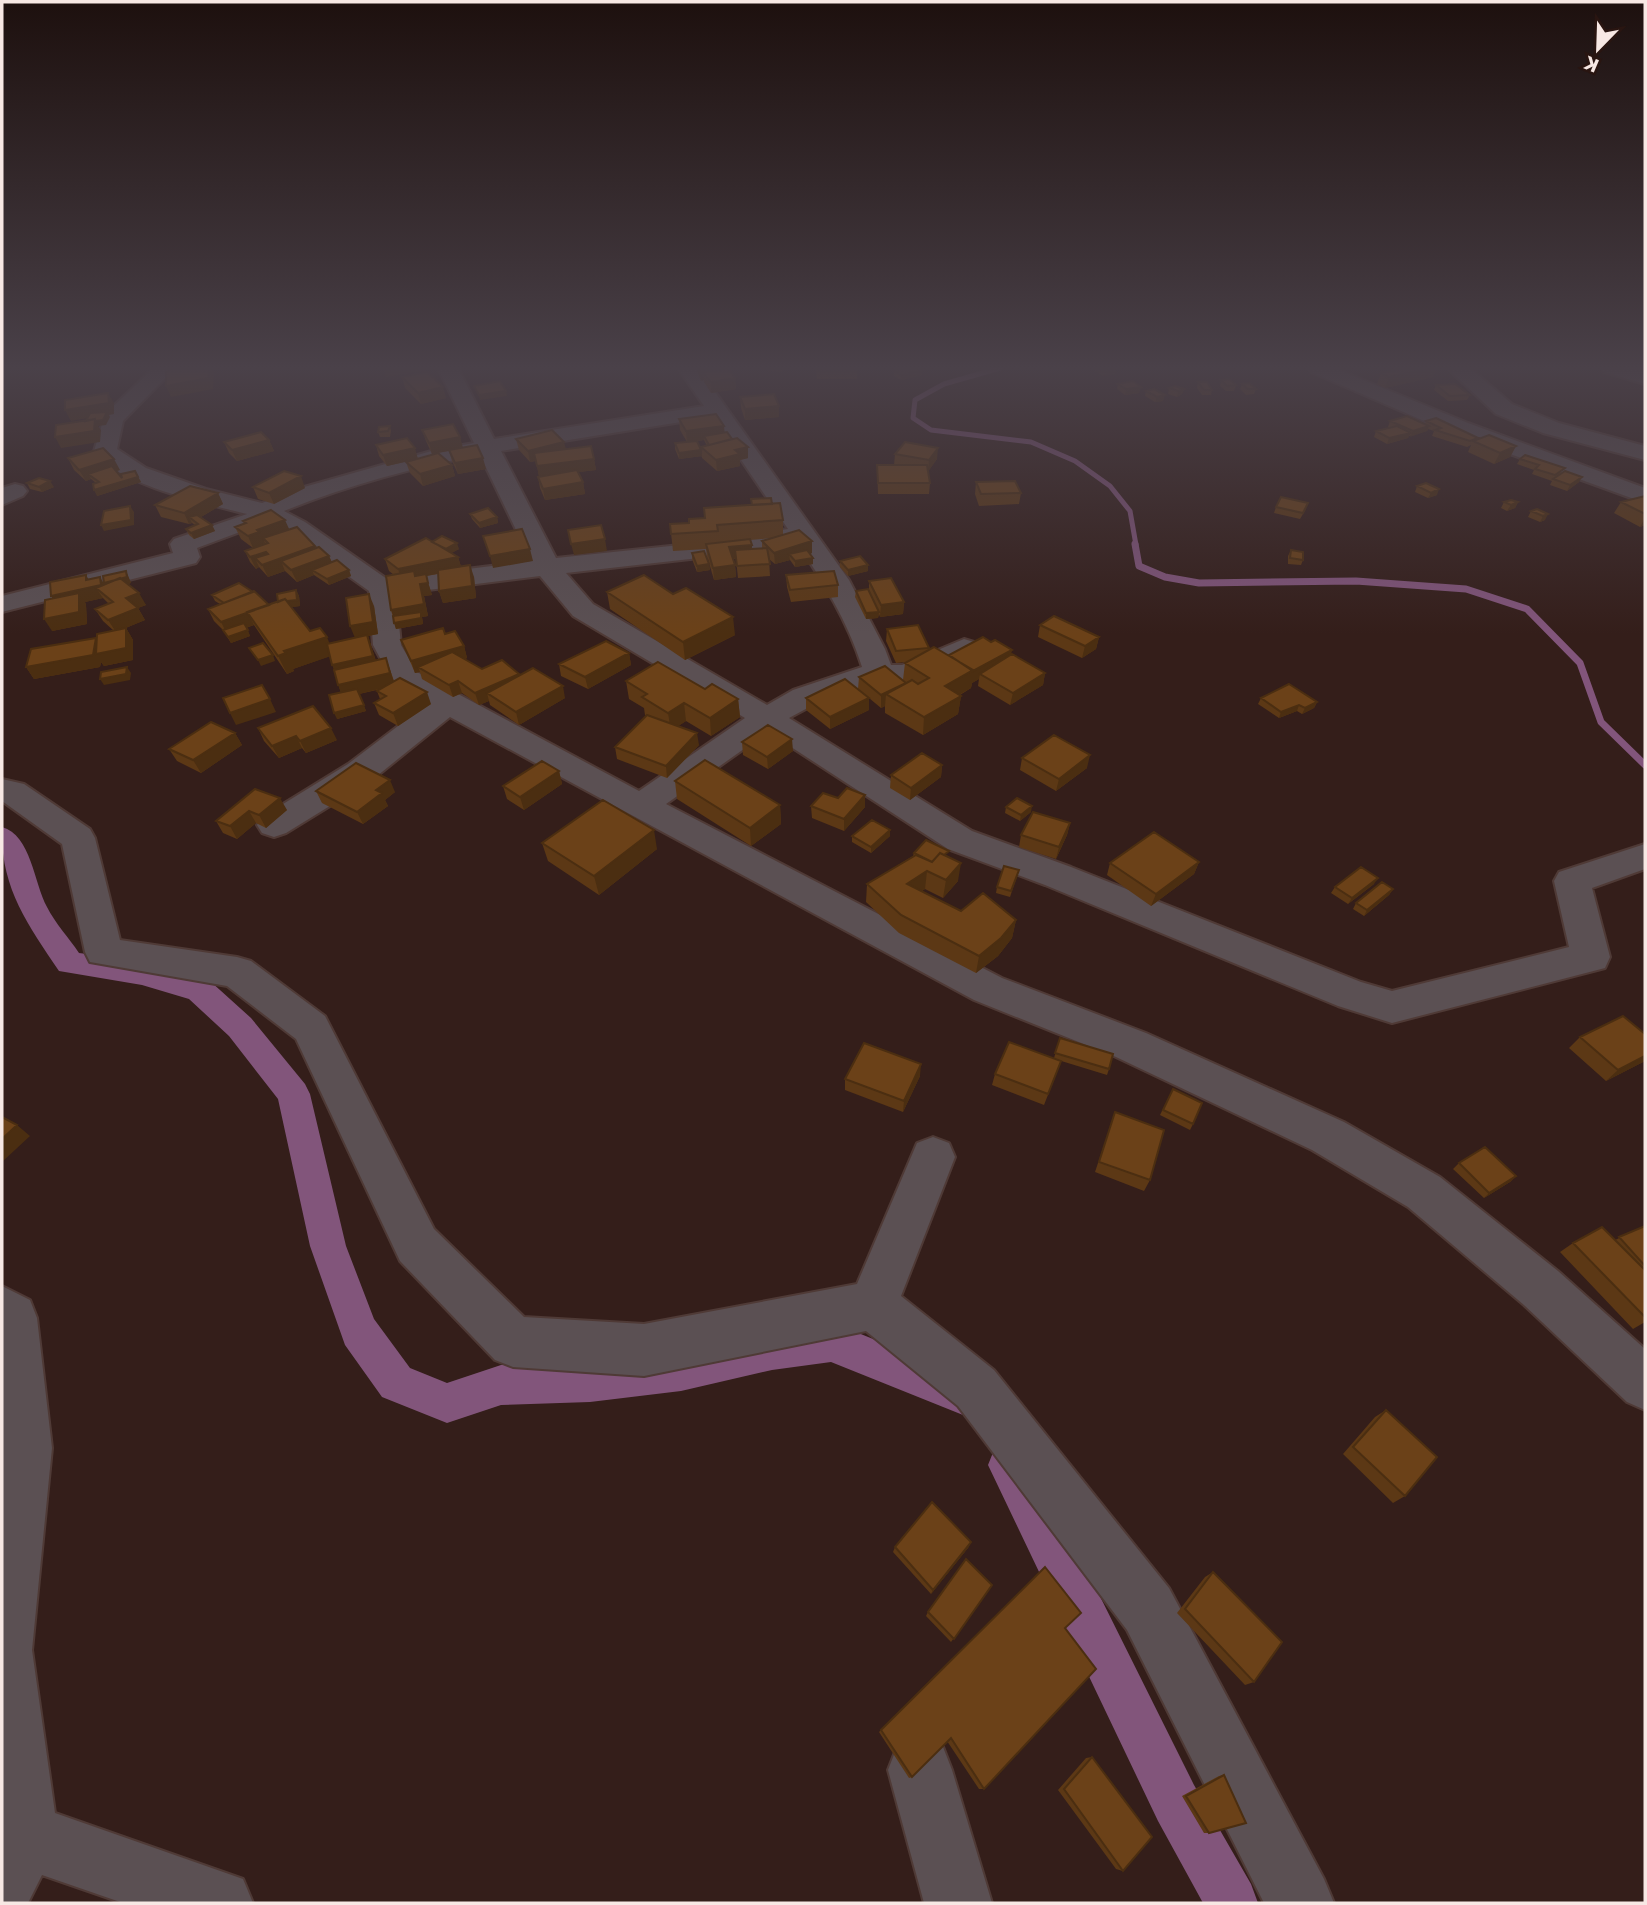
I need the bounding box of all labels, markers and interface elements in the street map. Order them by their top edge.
north arrow [1563,14,1633,84]
text: K [1580,49,1603,79]

